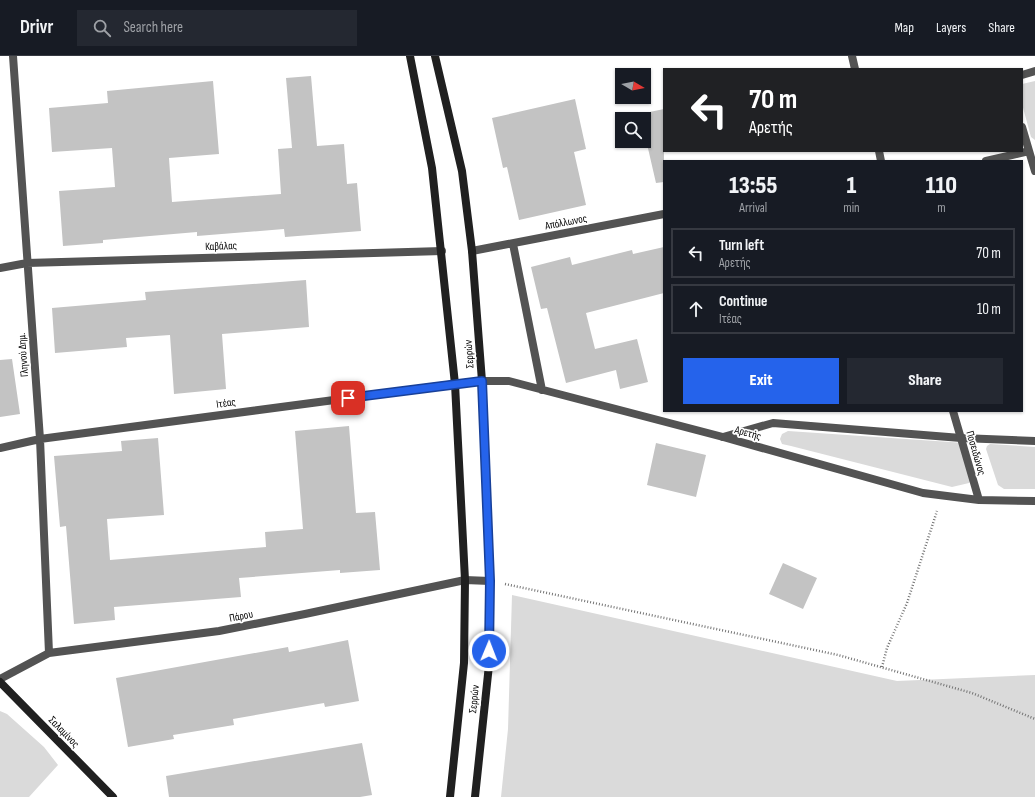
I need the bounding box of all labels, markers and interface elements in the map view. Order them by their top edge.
search box [77,10,357,46]
text: Drivr [20,16,53,39]
icon: search [91,17,113,39]
text: Search here [123,18,183,37]
text: Map [894,19,914,36]
text: Layers [936,19,966,36]
text: Share [988,19,1015,36]
north arrow [615,68,651,104]
map controls [615,68,651,148]
text: 70 m [749,83,797,116]
icon: left [683,84,735,136]
button: search [615,112,651,148]
text: Αρετής [749,117,793,138]
text: 13:55 [729,171,777,200]
text: 1 [847,171,856,200]
text: 110 [926,171,957,200]
text: Arrival [739,200,767,216]
text: min [843,200,860,216]
text: m [937,200,945,216]
street label: Απόλλωνος [543,212,588,233]
text: Turn left [719,236,764,255]
street label: Καβάλας [205,239,237,253]
icon: left [685,242,707,264]
text: 70 m [976,244,1001,263]
text: Αρετής [719,255,751,271]
text: Continue [719,292,768,311]
icon: ahead [685,298,707,320]
text: 10 m [977,300,1001,319]
text: Ιτέας [719,311,742,327]
street label: Γληνού Δημ. [15,333,31,377]
street label: Σερρών [461,339,476,369]
button: Exit [683,358,839,404]
button: Share [847,358,1003,404]
pin [331,381,365,415]
icon: arrive [337,387,359,409]
street label: Ιτέας [215,395,237,411]
street label: Αρετής [732,423,763,443]
street label: Ποσειδώνος [963,429,989,477]
street label: Πάρου [228,607,254,625]
position arrow [468,630,510,672]
street label: Σερρών [466,684,482,714]
street label: Σαλαμίνος [46,714,82,750]

